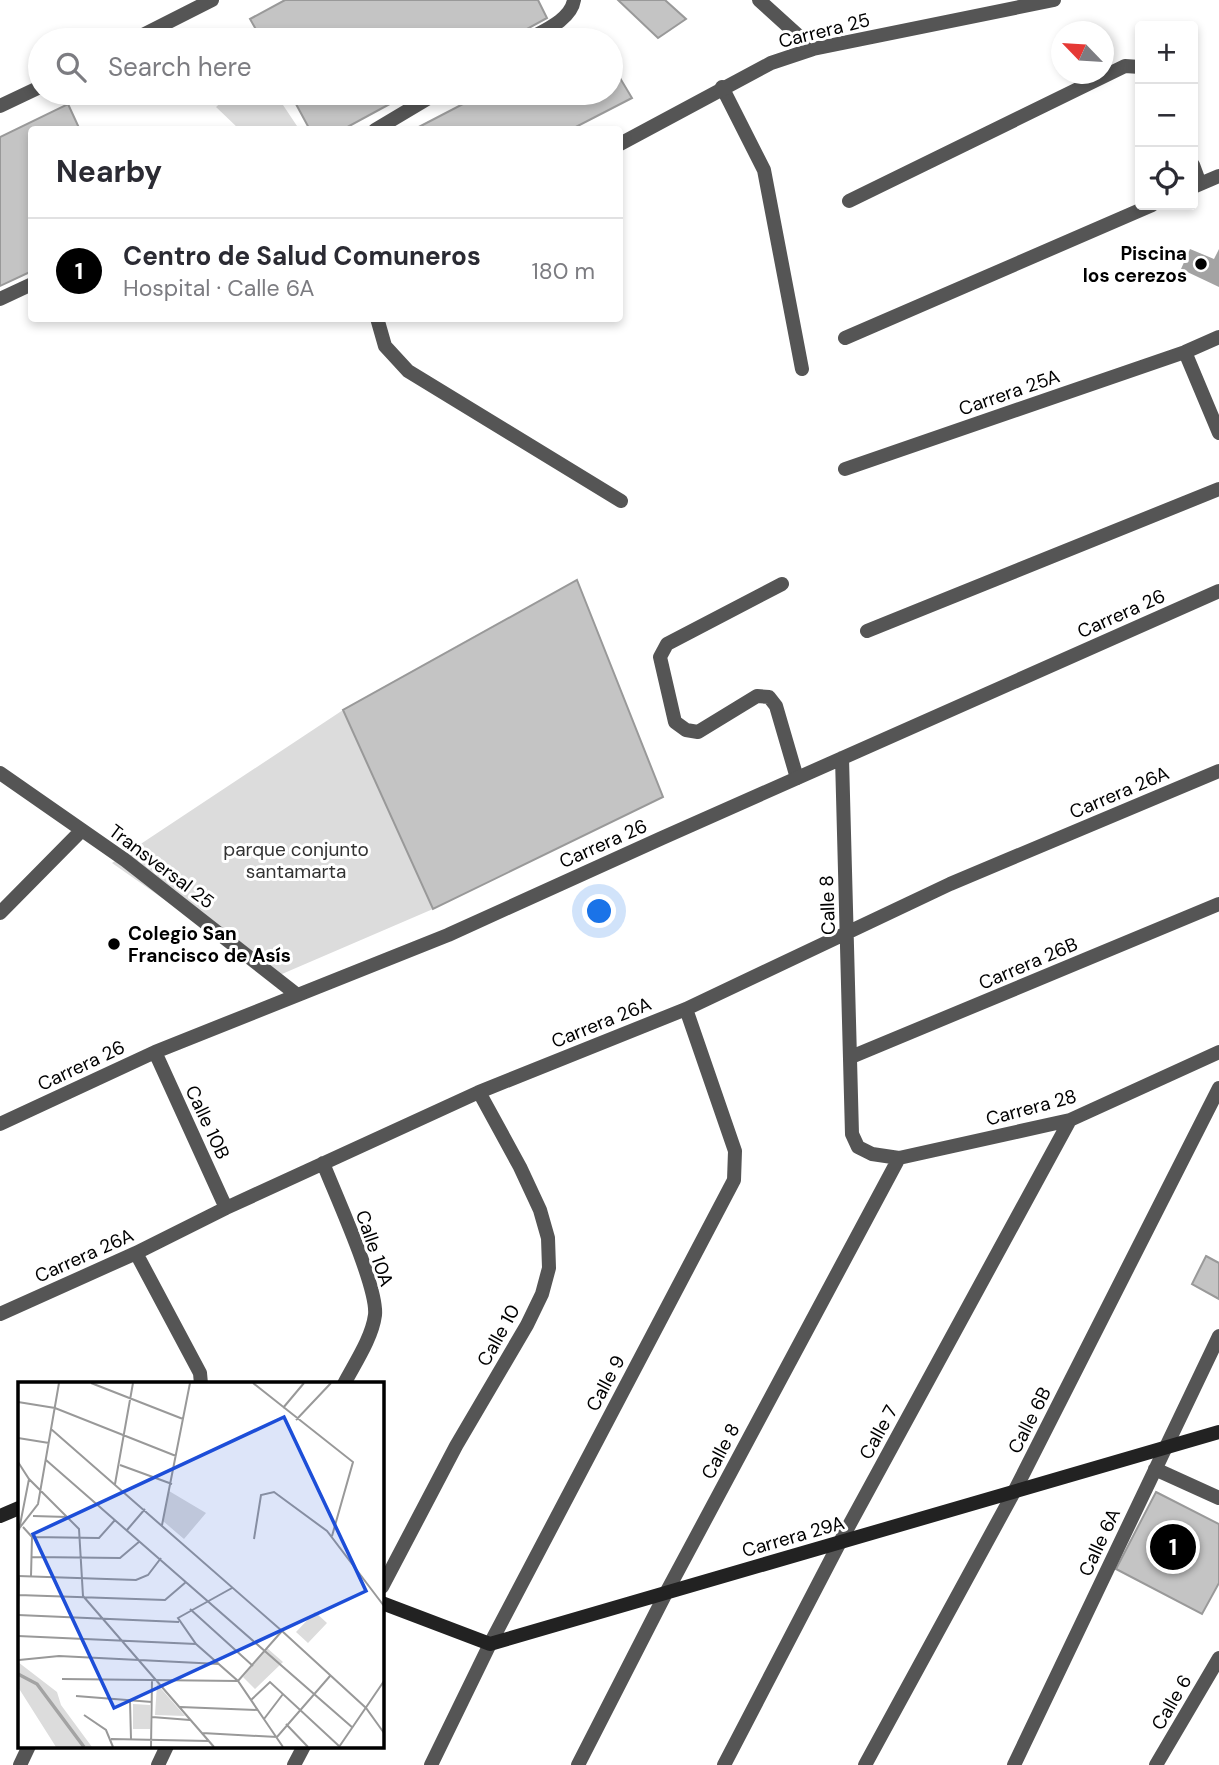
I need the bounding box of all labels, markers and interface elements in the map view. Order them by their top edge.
street label: Carrera 25 [776,7,872,54]
north arrow [1051,21,1114,84]
map controls [1135,21,1198,210]
button: + [1135,21,1198,84]
search box [28,28,623,105]
icon: search [52,48,90,86]
text: Search here [108,50,251,84]
button: − [1135,84,1198,147]
button: locate [1135,147,1198,210]
text: Nearby [56,152,162,191]
text: Centro de Salud Comuneros [123,239,481,273]
place label: Piscina los cerezos [1083,241,1187,288]
text: 1 [75,256,83,286]
text: 180 m [531,256,595,286]
marker: Piscina los cerezos [1193,256,1209,272]
text: Hospital · Calle 6A [123,273,314,303]
street label: Carrera 25A [955,363,1063,421]
street label: Carrera 26 [1073,583,1169,644]
street label: Carrera 26A [1066,760,1173,825]
street label: Carrera 26 [555,813,651,874]
street label: Transversal 25 [104,819,220,914]
park label: parque conjunto santamarta [223,837,369,884]
street label: Calle 8 [814,875,841,935]
your location [582,894,616,928]
place label: Colegio San Francisco de Asís [128,921,291,968]
street label: Carrera 26B [975,931,1082,996]
marker: Colegio San Francisco de Asís [106,936,122,952]
street label: Carrera 26A [548,991,655,1054]
street label: Carrera 26 [33,1034,129,1097]
street label: Calle 10B [180,1081,235,1163]
street label: Carrera 28 [983,1083,1079,1132]
street label: Calle 10A [350,1207,399,1290]
street label: Carrera 26A [31,1222,138,1288]
street label: Calle 10 [471,1300,526,1371]
street label: Calle 9 [580,1351,631,1416]
inset map [18,1382,383,1748]
street label: Calle 6B [1002,1383,1057,1458]
street label: Calle 7 [853,1401,904,1464]
street label: Calle 8 [695,1419,746,1484]
street label: Calle 6A [1073,1504,1126,1580]
street label: Carrera 29A [739,1510,848,1563]
pin: 1 [1150,1521,1196,1573]
street label: Calle 6 [1146,1670,1197,1735]

